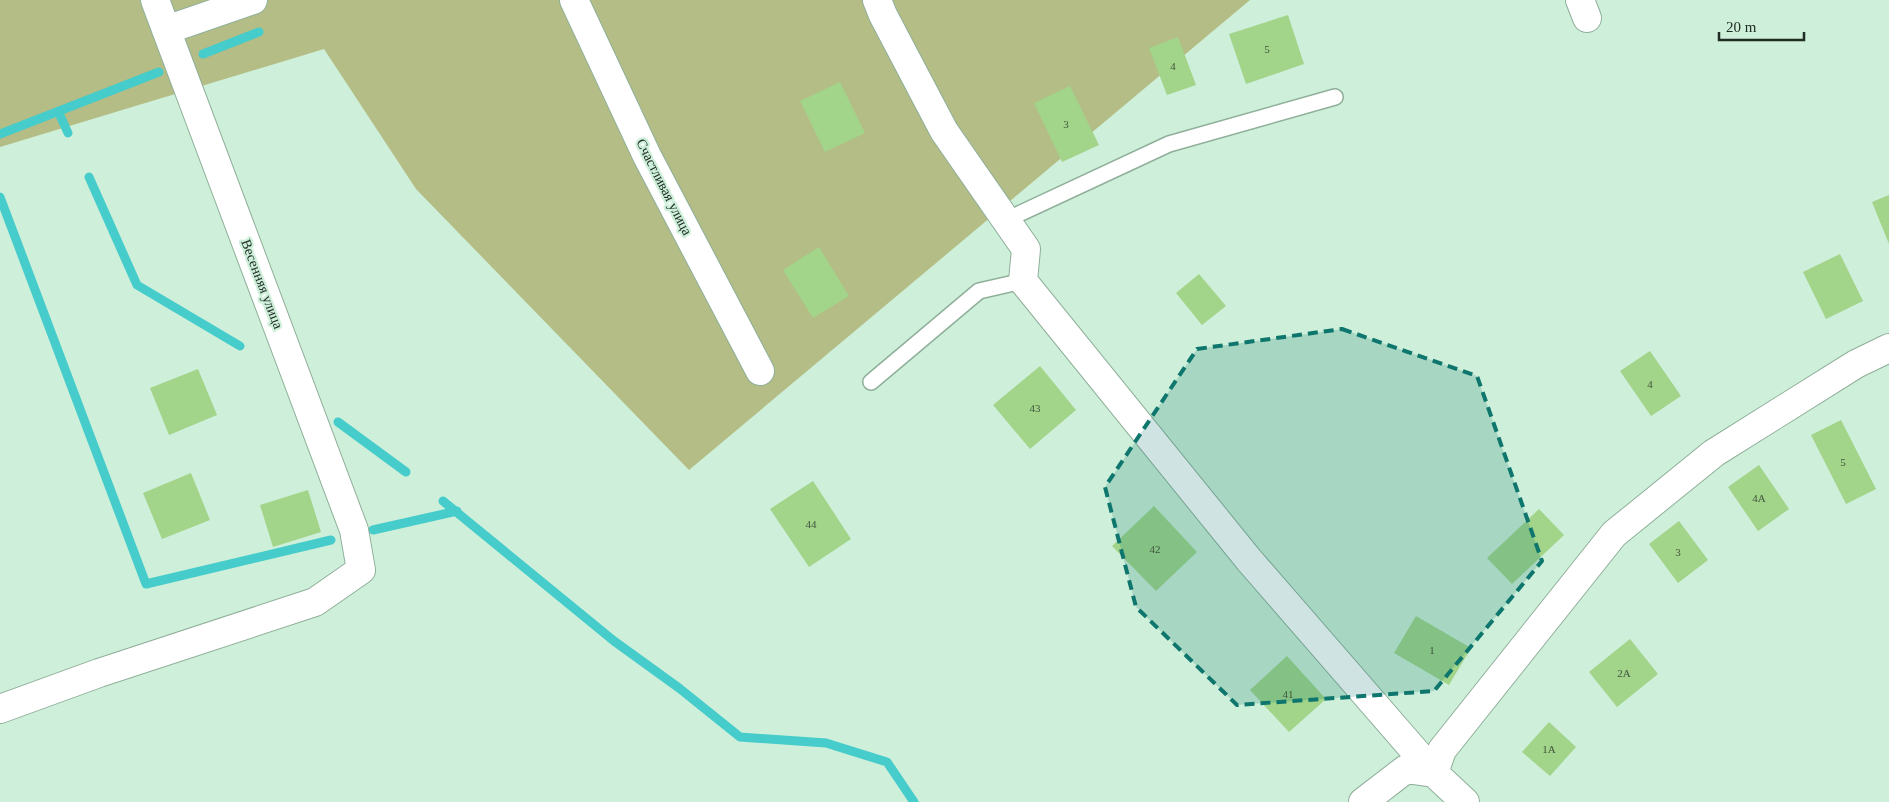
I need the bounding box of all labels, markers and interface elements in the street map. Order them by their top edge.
scale bar [1719,10,1804,42]
text: 20 m [1726,19,1757,35]
house number: 5 [1264,43,1270,55]
house number: 4 [1170,60,1176,72]
house number: 3 [1063,118,1069,130]
street label: Счастливая улица [633,136,695,238]
street label: Весенняя улица [238,237,286,331]
house number: 4 [1647,378,1653,390]
house number: 43 [1030,402,1041,414]
house number: 5 [1840,456,1846,468]
house number: 4А [1752,492,1766,504]
house number: 44 [806,518,817,530]
house number: 42 [1150,543,1161,555]
house number: 3 [1675,546,1681,558]
house number: 1 [1429,644,1435,656]
house number: 2А [1617,667,1631,679]
house number: 41 [1283,688,1294,700]
house number: 1А [1542,743,1556,755]

